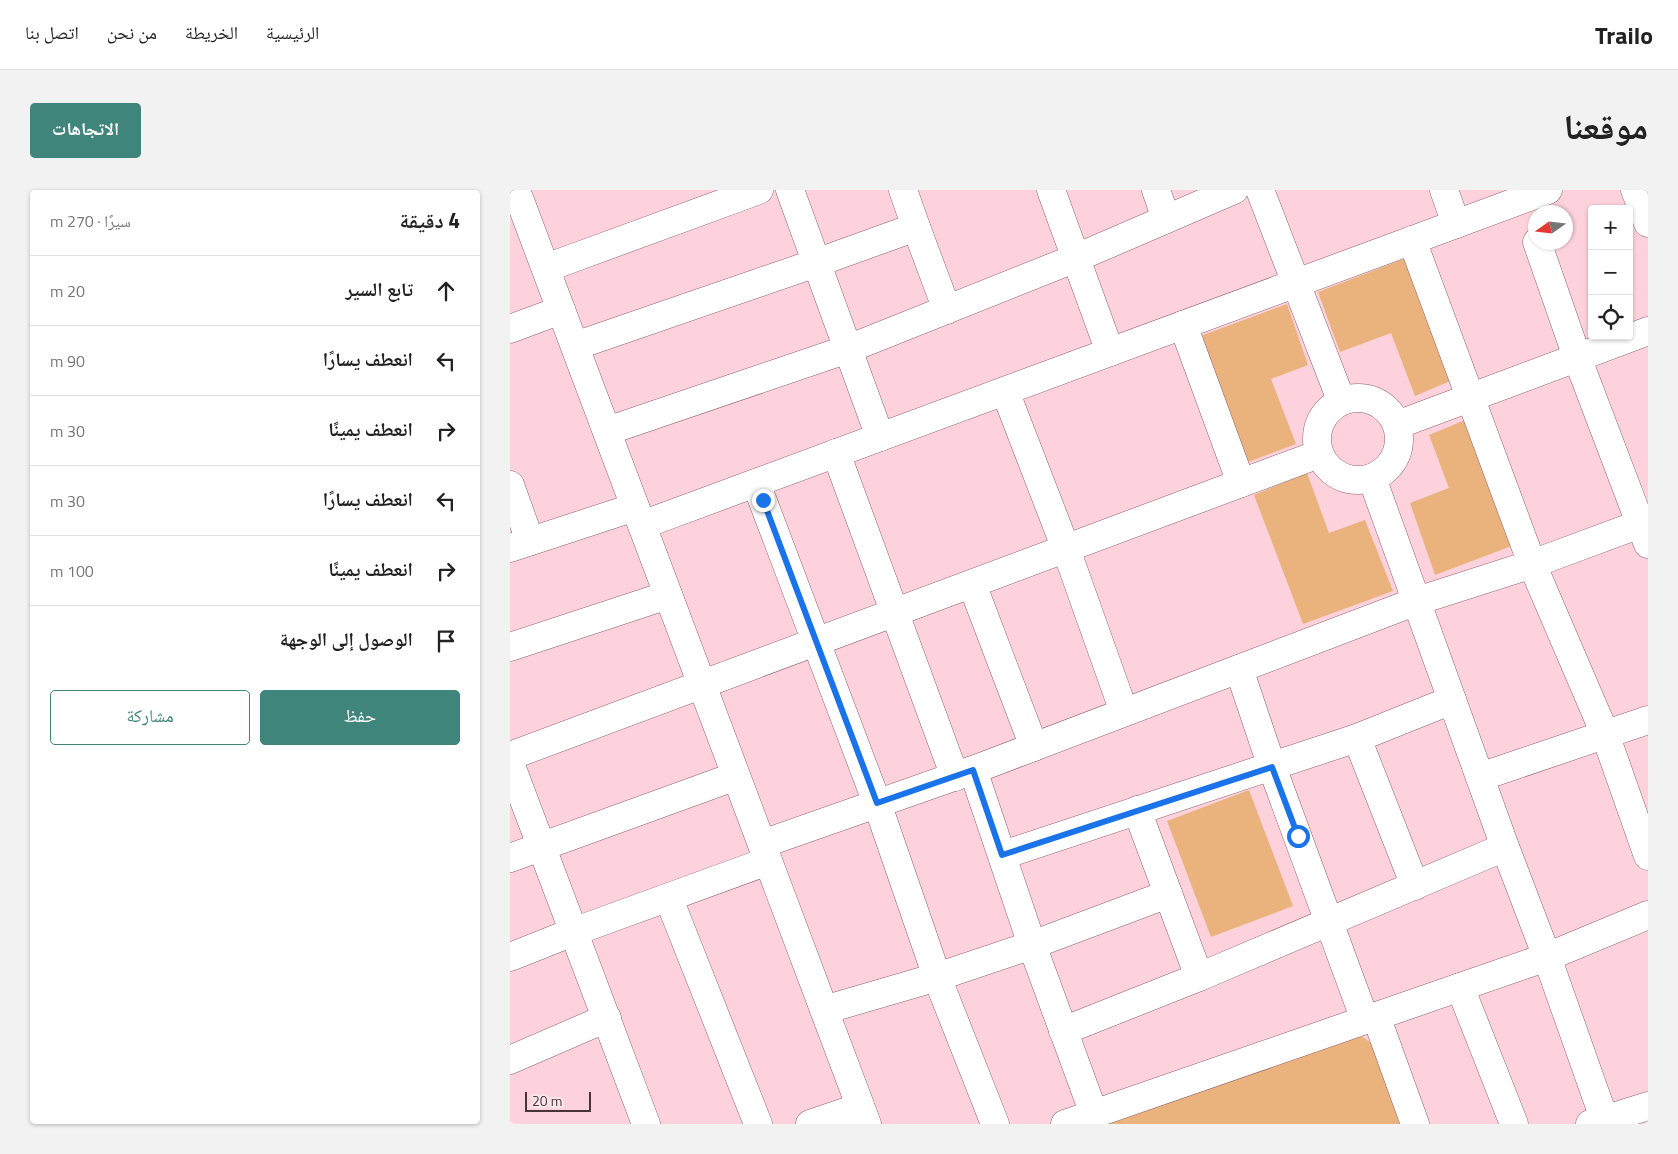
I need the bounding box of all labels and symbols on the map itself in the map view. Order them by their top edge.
north arrow [1528,205,1573,250]
route end [752,489,775,512]
route start [1287,825,1310,848]
scale bar [525,1089,591,1112]

